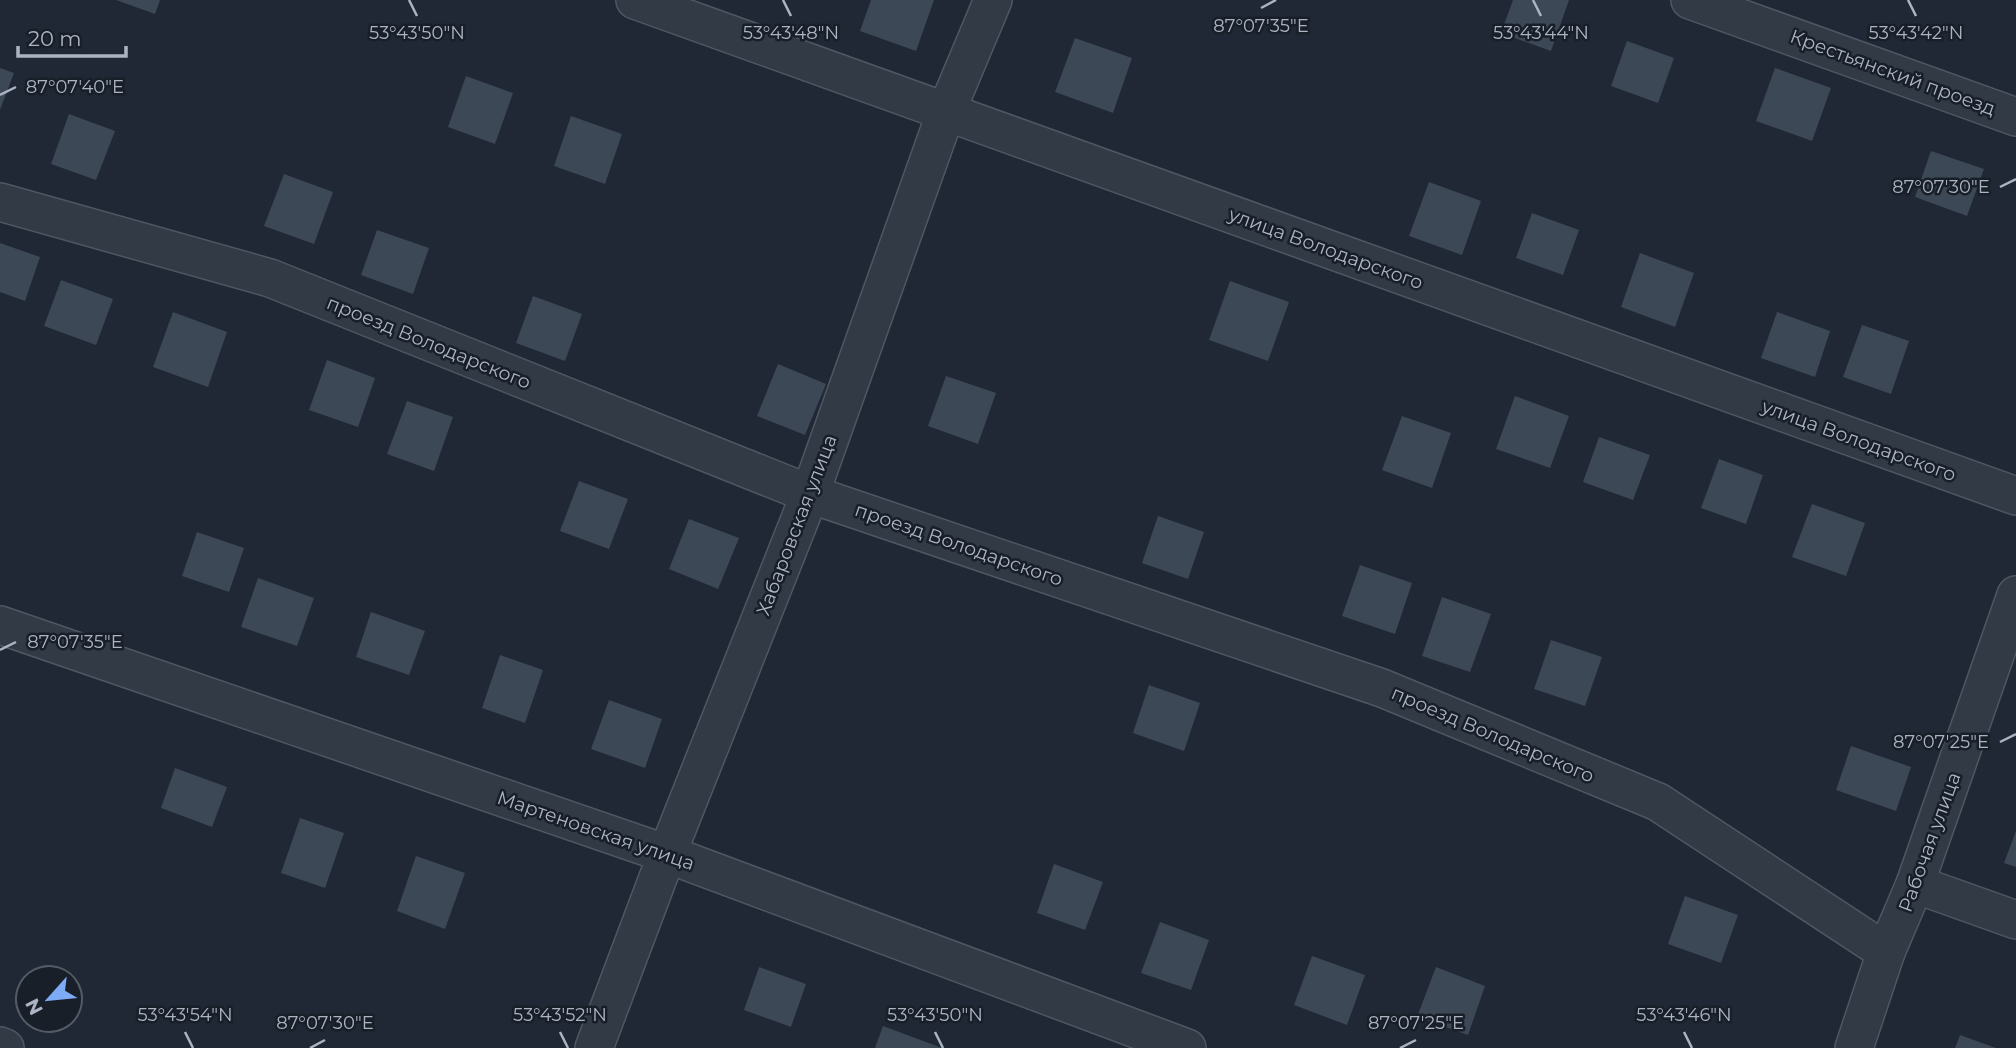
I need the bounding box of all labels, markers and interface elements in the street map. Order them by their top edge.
scale bar [18,14,126,58]
text: 87°07'35"E [1213,15,1309,37]
text: 53°43'50"N [369,22,465,44]
text: 53°43'48"N [743,22,839,44]
text: 53°43'44"N [1493,22,1589,44]
text: 53°43'42"N [1869,22,1963,44]
street label: Крестьянский проезд [1787,25,1999,120]
text: 20 m [28,26,82,51]
text: 87°07'40"E [26,76,124,98]
text: 87°07'30"E [1892,176,1990,198]
street label: улица Володарского [1225,202,1426,294]
street label: проезд Володарского [323,291,534,394]
street label: улица Володарского [1758,394,1959,486]
street label: Хабаровская улица [751,432,842,619]
street label: проезд Володарского [852,498,1066,591]
text: 87°07'35"E [27,631,123,653]
street label: проезд Володарского [1388,681,1598,788]
text: 87°07'25"E [1893,731,1989,753]
street label: Рабочая улица [1894,769,1965,915]
street label: Мартеновская улица [494,786,698,875]
north arrow [14,964,84,1034]
text: N [21,994,48,1019]
text: 53°43'54"N [137,1004,233,1026]
text: 53°43'52"N [513,1004,607,1026]
text: 53°43'50"N [887,1004,983,1026]
text: 53°43'46"N [1636,1004,1732,1026]
text: 87°07'30"E [276,1012,374,1034]
text: 87°07'25"E [1368,1012,1464,1034]

